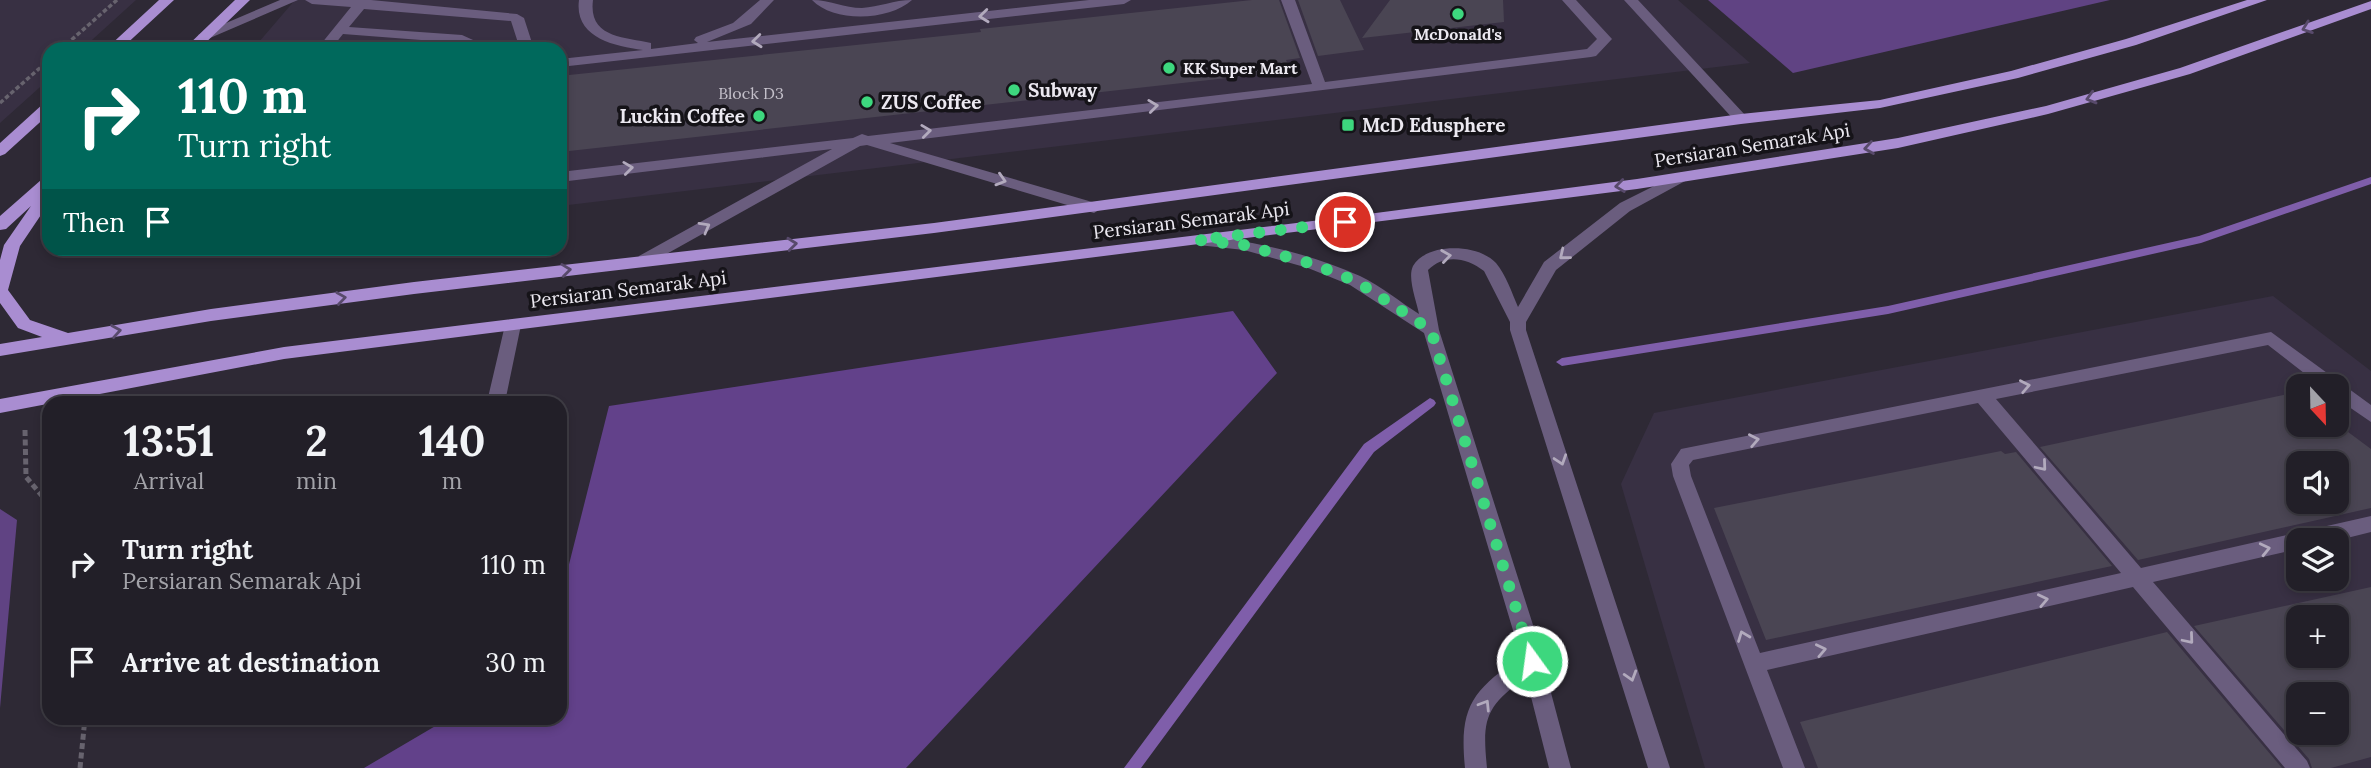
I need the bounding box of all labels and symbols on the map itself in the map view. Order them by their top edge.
marker: McDonald's [1450,6,1466,22]
one-way arrow [978,8,989,23]
one-way arrow [2301,20,2313,34]
place label: McDonald's [1414,24,1502,44]
one-way arrow [752,33,763,48]
place label: KK Super Mart [1183,58,1298,78]
marker: KK Super Mart [1161,60,1177,76]
place label: Subway [1028,78,1098,102]
marker: Subway [1006,82,1022,98]
house number: Block D3 [718,83,784,103]
place label: ZUS Coffee [881,90,981,114]
one-way arrow [2085,90,2097,104]
marker: ZUS Coffee [859,94,875,110]
one-way arrow [1147,98,1158,113]
place label: Luckin Coffee [619,104,745,128]
marker: Luckin Coffee [751,108,767,124]
place label: McD Edusphere [1362,113,1506,137]
marker: McD Edusphere [1340,117,1356,133]
street label: Persiaran Semarak Api [1652,118,1852,172]
one-way arrow [921,124,932,139]
one-way arrow [1863,140,1875,155]
one-way arrow [622,161,634,176]
one-way arrow [995,172,1007,187]
one-way arrow [1614,178,1625,193]
pin [1315,192,1375,252]
street label: Persiaran Semarak Api [1091,196,1291,244]
one-way arrow [697,222,710,235]
one-way arrow [787,237,798,252]
one-way arrow [1559,246,1571,259]
one-way arrow [1440,248,1452,263]
one-way arrow [561,262,572,277]
street label: Persiaran Semarak Api [528,265,728,313]
one-way arrow [335,290,347,305]
one-way arrow [110,324,121,339]
north arrow [2286,374,2348,438]
one-way arrow [2019,380,2031,395]
one-way arrow [1748,433,1760,448]
one-way arrow [1552,454,1567,466]
one-way arrow [2034,457,2046,470]
one-way arrow [2259,543,2271,557]
one-way arrow [2037,594,2049,609]
position arrow [1495,624,1569,698]
one-way arrow [1738,630,1752,642]
one-way arrow [2181,631,2193,644]
one-way arrow [1815,643,1827,658]
one-way arrow [1622,670,1637,682]
one-way arrow [1476,700,1489,713]

